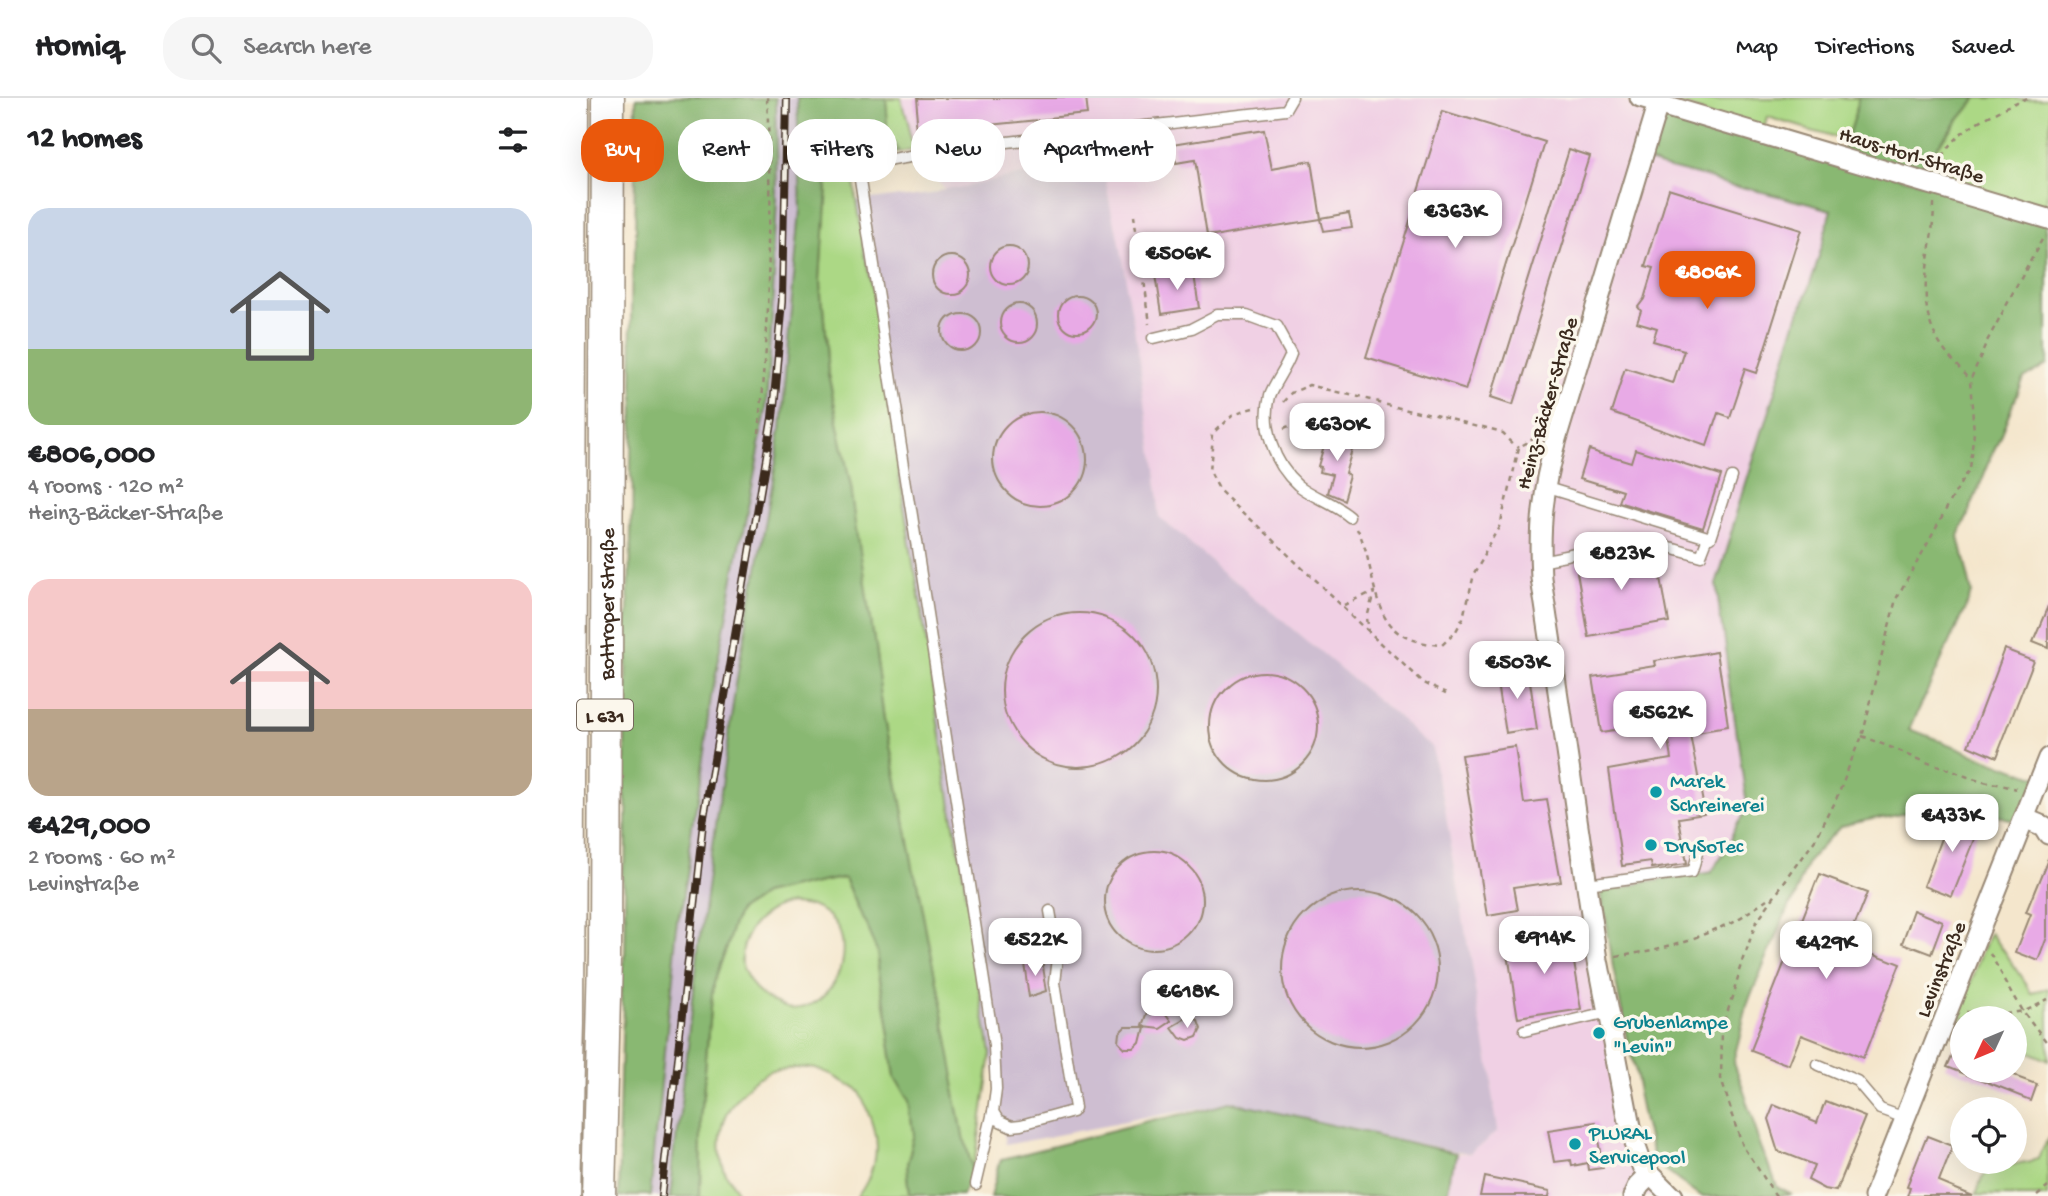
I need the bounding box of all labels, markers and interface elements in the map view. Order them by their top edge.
search box [163,17,653,80]
text: Homiq [35,29,121,67]
icon: search [187,29,225,67]
text: Search here [243,33,371,64]
text: Map [1736,34,1778,63]
text: Directions [1816,34,1914,63]
text: Saved [1952,34,2013,63]
chip: Buy [581,119,664,182]
chip: Rent [678,119,773,182]
chip: Filters [787,119,897,182]
chip: New [911,119,1005,182]
chip: Apartment [1019,119,1176,182]
icon: filters [494,121,532,159]
text: 12 homes [28,123,141,158]
street label: Haus-Horl-Straße [1835,123,1988,192]
pin: €363K [1406,190,1504,250]
text: €363K [1424,199,1486,226]
pin: €506K [1128,232,1226,292]
text: €506K [1145,241,1209,268]
pin: €806K [1658,252,1756,311]
icon: home [217,253,343,379]
text: €806K [1675,260,1739,287]
street label: Heinz-Bäcker-Straße [1513,314,1586,493]
pin: €630K [1288,404,1386,463]
text: €630K [1305,412,1369,439]
text: €806,000 [28,439,155,474]
text: 4 rooms · 120 m² [28,474,184,501]
text: Heinz-Bäcker-Straße [28,501,223,528]
street label: Bottroper Straße [597,527,622,681]
pin: €823K [1572,532,1670,592]
text: €823K [1590,541,1652,568]
icon: home [217,624,343,750]
pin: €503K [1468,642,1566,701]
text: €503K [1485,650,1549,677]
pin: €562K [1611,692,1709,751]
road number: L 631 [577,700,633,730]
text: €562K [1629,700,1691,727]
place label: Marek Schreinerei [1670,771,1765,820]
marker: Marek Schreinerei [1648,784,1664,800]
pin: €433K [1903,794,2001,854]
text: €433K [1921,803,1983,830]
text: €429,000 [28,810,150,845]
place label: DrySoTec [1663,836,1744,861]
marker: DrySoTec [1643,837,1659,853]
text: 2 rooms · 60 m² [28,845,175,872]
text: Levinstraße [28,872,139,899]
pin: €914K [1495,916,1593,976]
pin: €522K [986,918,1084,978]
street label: Levinstraße [1913,918,1974,1022]
pin: €429K [1777,922,1875,981]
text: €914K [1515,925,1573,952]
text: €522K [1004,927,1066,954]
text: €429K [1796,930,1856,957]
pin: €618K [1138,970,1236,1030]
text: €618K [1157,979,1217,1006]
north arrow [1950,1006,2026,1083]
map controls [1950,1006,2027,1174]
place label: Grubenlampe "Levin" [1613,1012,1729,1061]
marker: Grubenlampe "Levin" [1591,1025,1607,1041]
button: locate [1950,1097,2027,1174]
place label: PLURAL Servicepool [1588,1123,1686,1172]
marker: PLURAL Servicepool [1567,1136,1583,1152]

